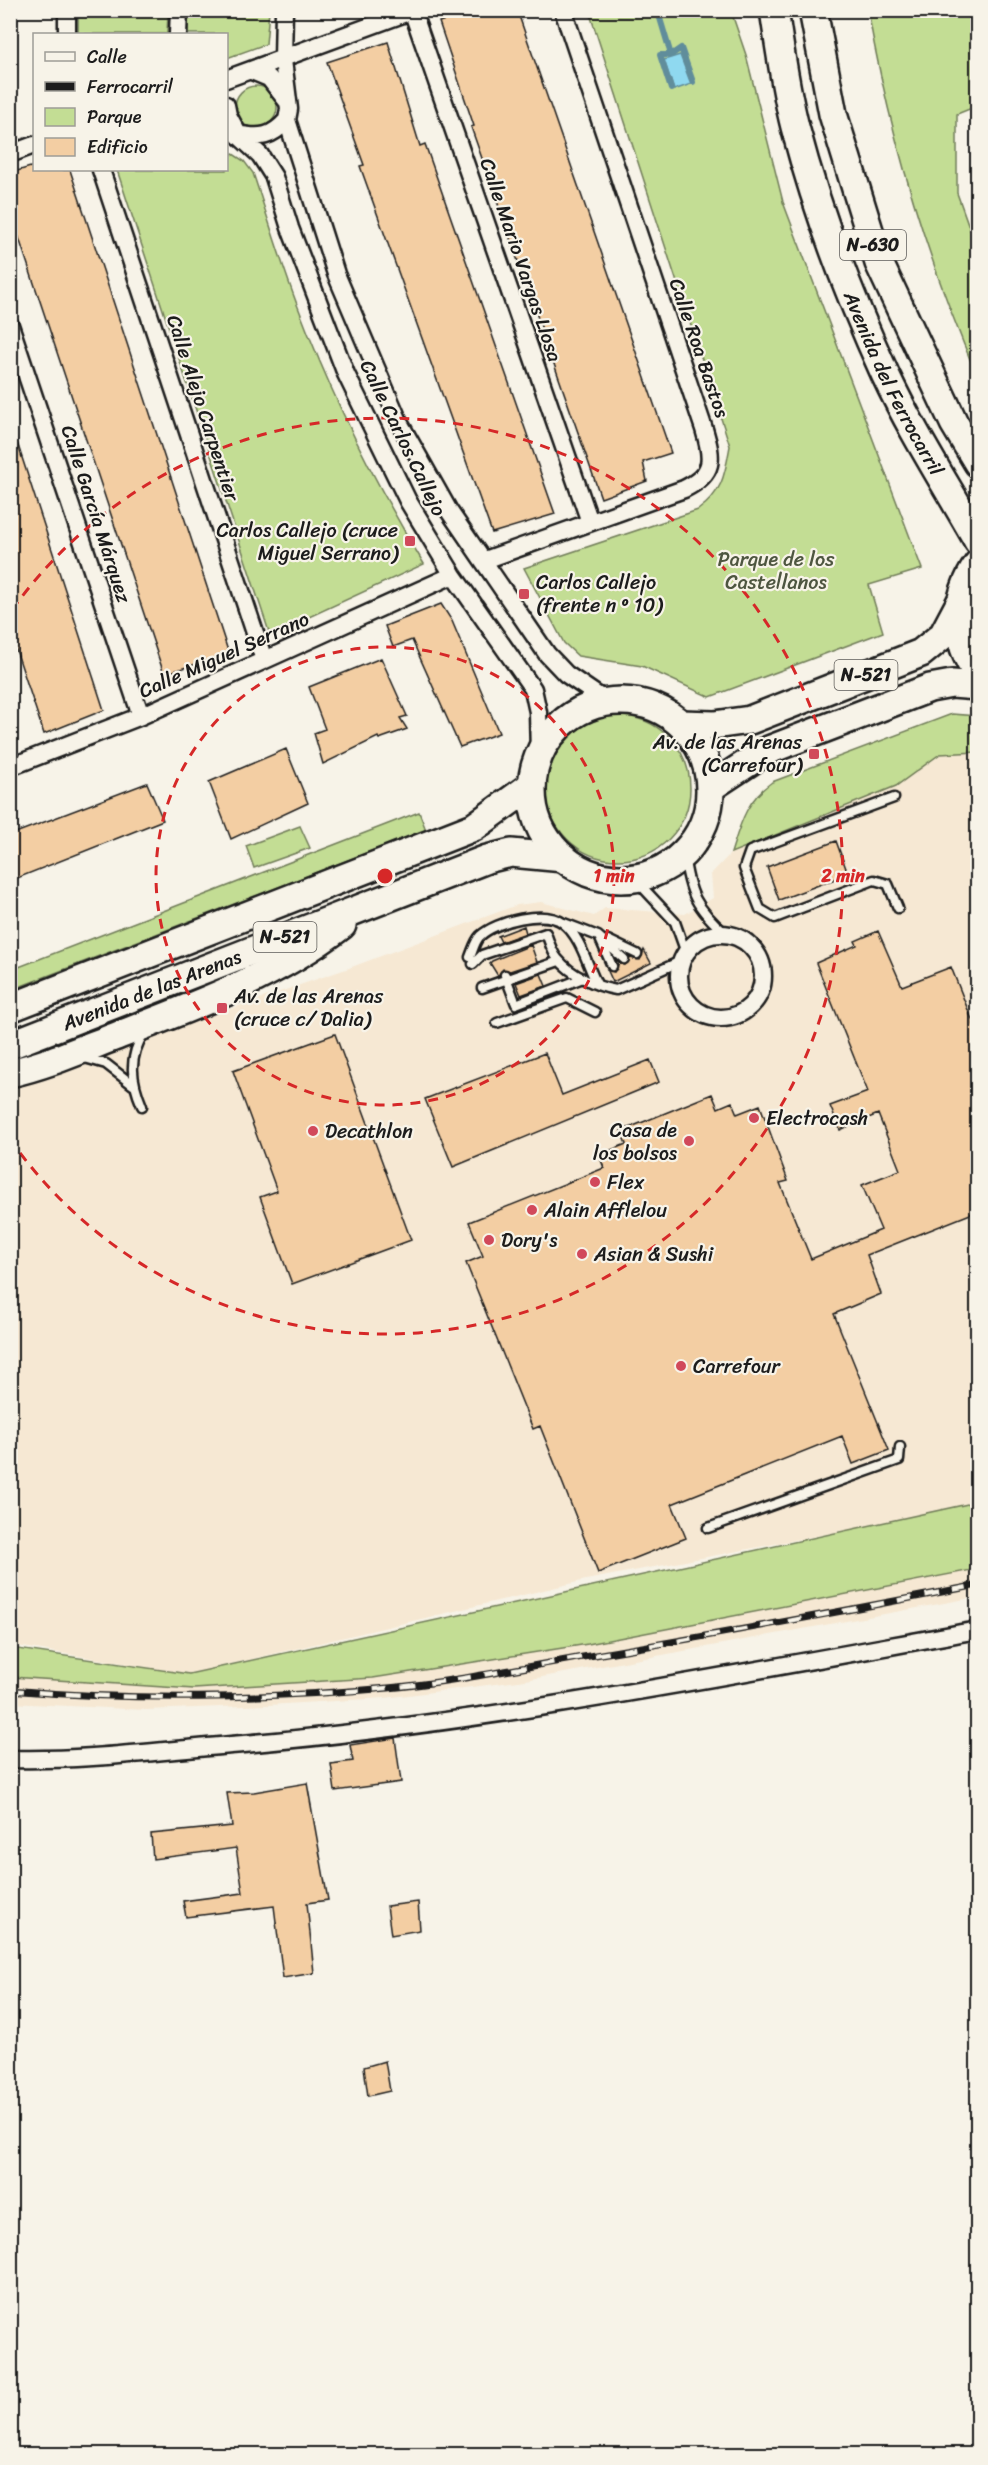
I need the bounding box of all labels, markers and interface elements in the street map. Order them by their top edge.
legend [33,33,228,171]
text: Calle [87,41,127,73]
text: Ferrocarril [87,71,174,103]
text: Parque [87,101,142,133]
text: Edificio [87,131,148,163]
street label: Calle Mario Vargas Llosa [470,153,572,367]
road number: N-630 [840,230,906,260]
street label: Calle Roa Bastos [659,273,740,423]
street label: Avenida del Ferrocarril [833,285,954,483]
street label: Calle Alejo Carpentier [156,310,250,506]
street label: Calle Carlos Callejo [350,354,456,522]
street label: Calle García Márquez [51,421,141,608]
place label: Carlos Callejo (cruce Miguel Serrano) [216,513,399,571]
marker: Carlos Callejo (cruce Miguel Serrano) [403,534,417,548]
park label: Parque de los Castellanos [718,542,835,600]
place label: Carlos Callejo (frente n º 10) [536,565,663,623]
marker: Carlos Callejo (frente n º 10) [517,587,531,601]
street label: Calle Miguel Serrano [133,602,315,708]
road number: N-521 [834,660,898,690]
place label: Av. de las Arenas (Carrefour) [652,725,803,783]
marker: Av. de las Arenas (Carrefour) [807,747,821,761]
text: 1 min [594,860,635,892]
text: 2 min [820,860,865,892]
centre of rings [375,866,395,886]
road number: N-521 [254,922,316,952]
street label: Avenida de las Arenas [56,939,247,1041]
place label: Av. de las Arenas (cruce c/ Dalia) [233,979,384,1037]
marker: Av. de las Arenas (cruce c/ Dalia) [215,1001,229,1015]
place label: Electrocash [766,1101,868,1136]
marker: Electrocash [747,1111,761,1125]
place label: Casa de los bolsos [593,1113,678,1171]
place label: Decathlon [325,1114,413,1149]
marker: Decathlon [306,1124,320,1138]
marker: Casa de los bolsos [682,1134,696,1148]
place label: Flex [607,1165,645,1200]
marker: Flex [588,1175,602,1189]
place label: Alain Afflelou [543,1193,667,1228]
marker: Alain Afflelou [525,1203,539,1217]
place label: Dory's [501,1223,558,1258]
marker: Dory's [482,1233,496,1247]
place label: Asian & Sushi [593,1237,715,1272]
marker: Asian & Sushi [575,1247,589,1261]
place label: Carrefour [693,1349,781,1384]
marker: Carrefour [674,1359,688,1373]

